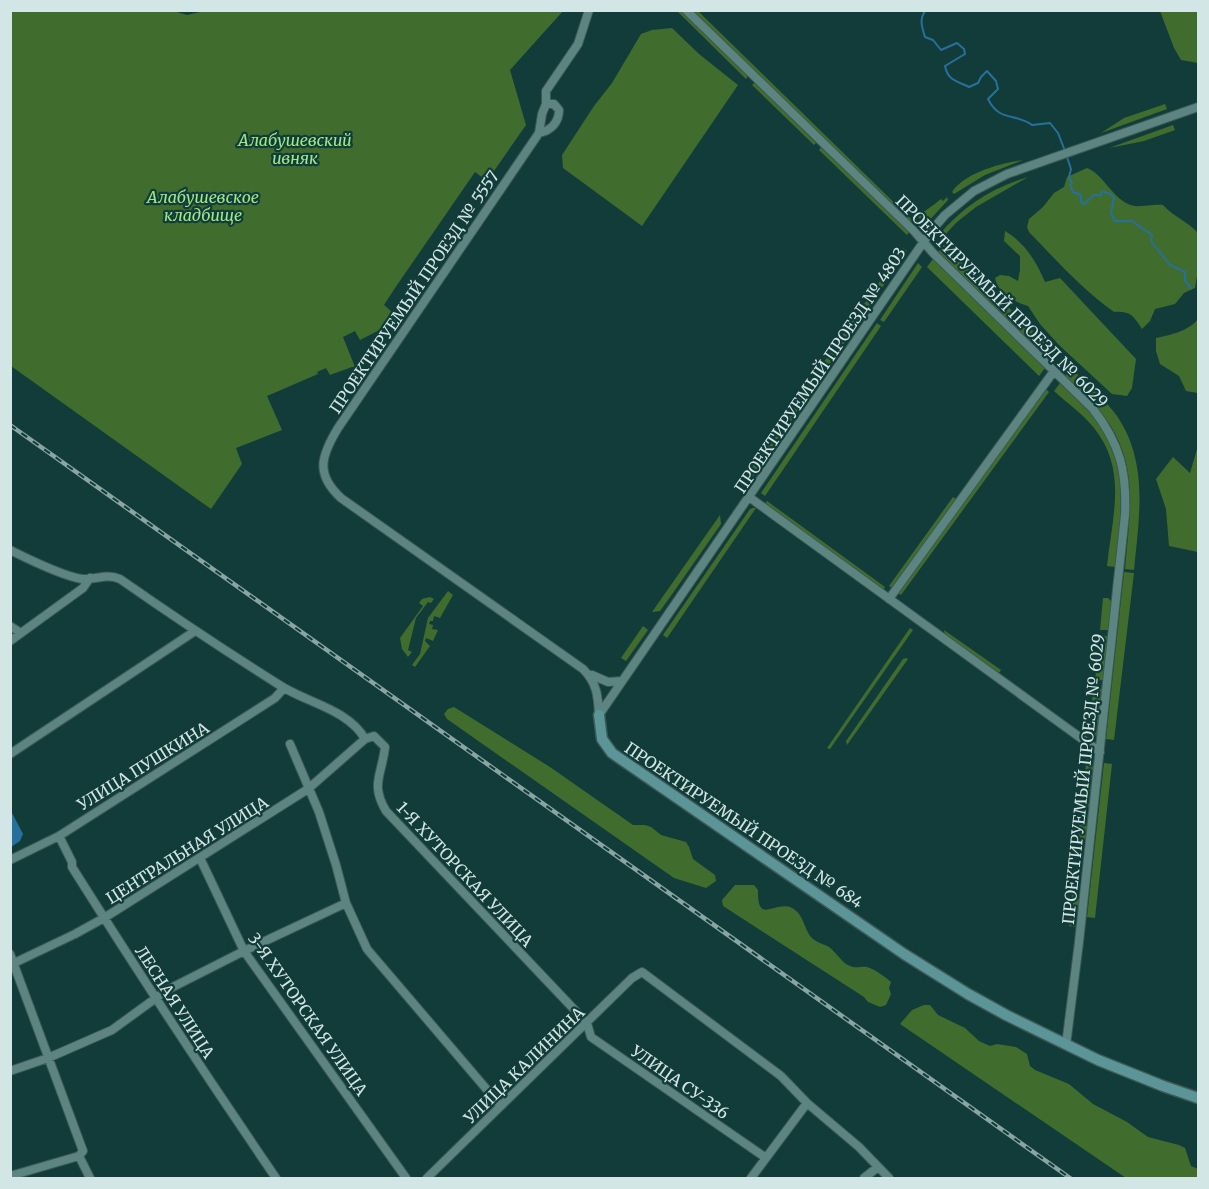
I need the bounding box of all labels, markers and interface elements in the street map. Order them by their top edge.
park label: Алабушевский ивняк [236,130,352,168]
street label: ПРОЕКТИРУЕМЫЙ ПРОЕЗД № 5557 [325,167,503,417]
park label: Алабушевское кладбище [145,187,259,225]
street label: ПРОЕКТИРУЕМЫЙ ПРОЕЗД № 6029 [892,191,1112,411]
street label: ПРОЕКТИРУЕМЫЙ ПРОЕЗД № 4803 [730,243,910,497]
street label: ПРОЕКТИРУЕМЫЙ ПРОЕЗД № 6029 [1058,633,1108,925]
street label: УЛИЦА ПУШКИНА [73,717,213,815]
street label: ПРОЕКТИРУЕМЫЙ ПРОЕЗД № 684 [621,738,867,912]
street label: ЦЕНТРАЛЬНАЯ УЛИЦА [102,792,272,908]
street label: 1-Я ХУТОРСКАЯ УЛИЦА [392,797,538,951]
street label: 3-Я ХУТОРСКАЯ УЛИЦА [244,929,372,1100]
street label: ЛЕСНАЯ УЛИЦА [131,942,219,1063]
street label: УЛИЦА КАЛИНИНА [459,1002,589,1128]
street label: УЛИЦА СУ-336 [626,1040,733,1123]

